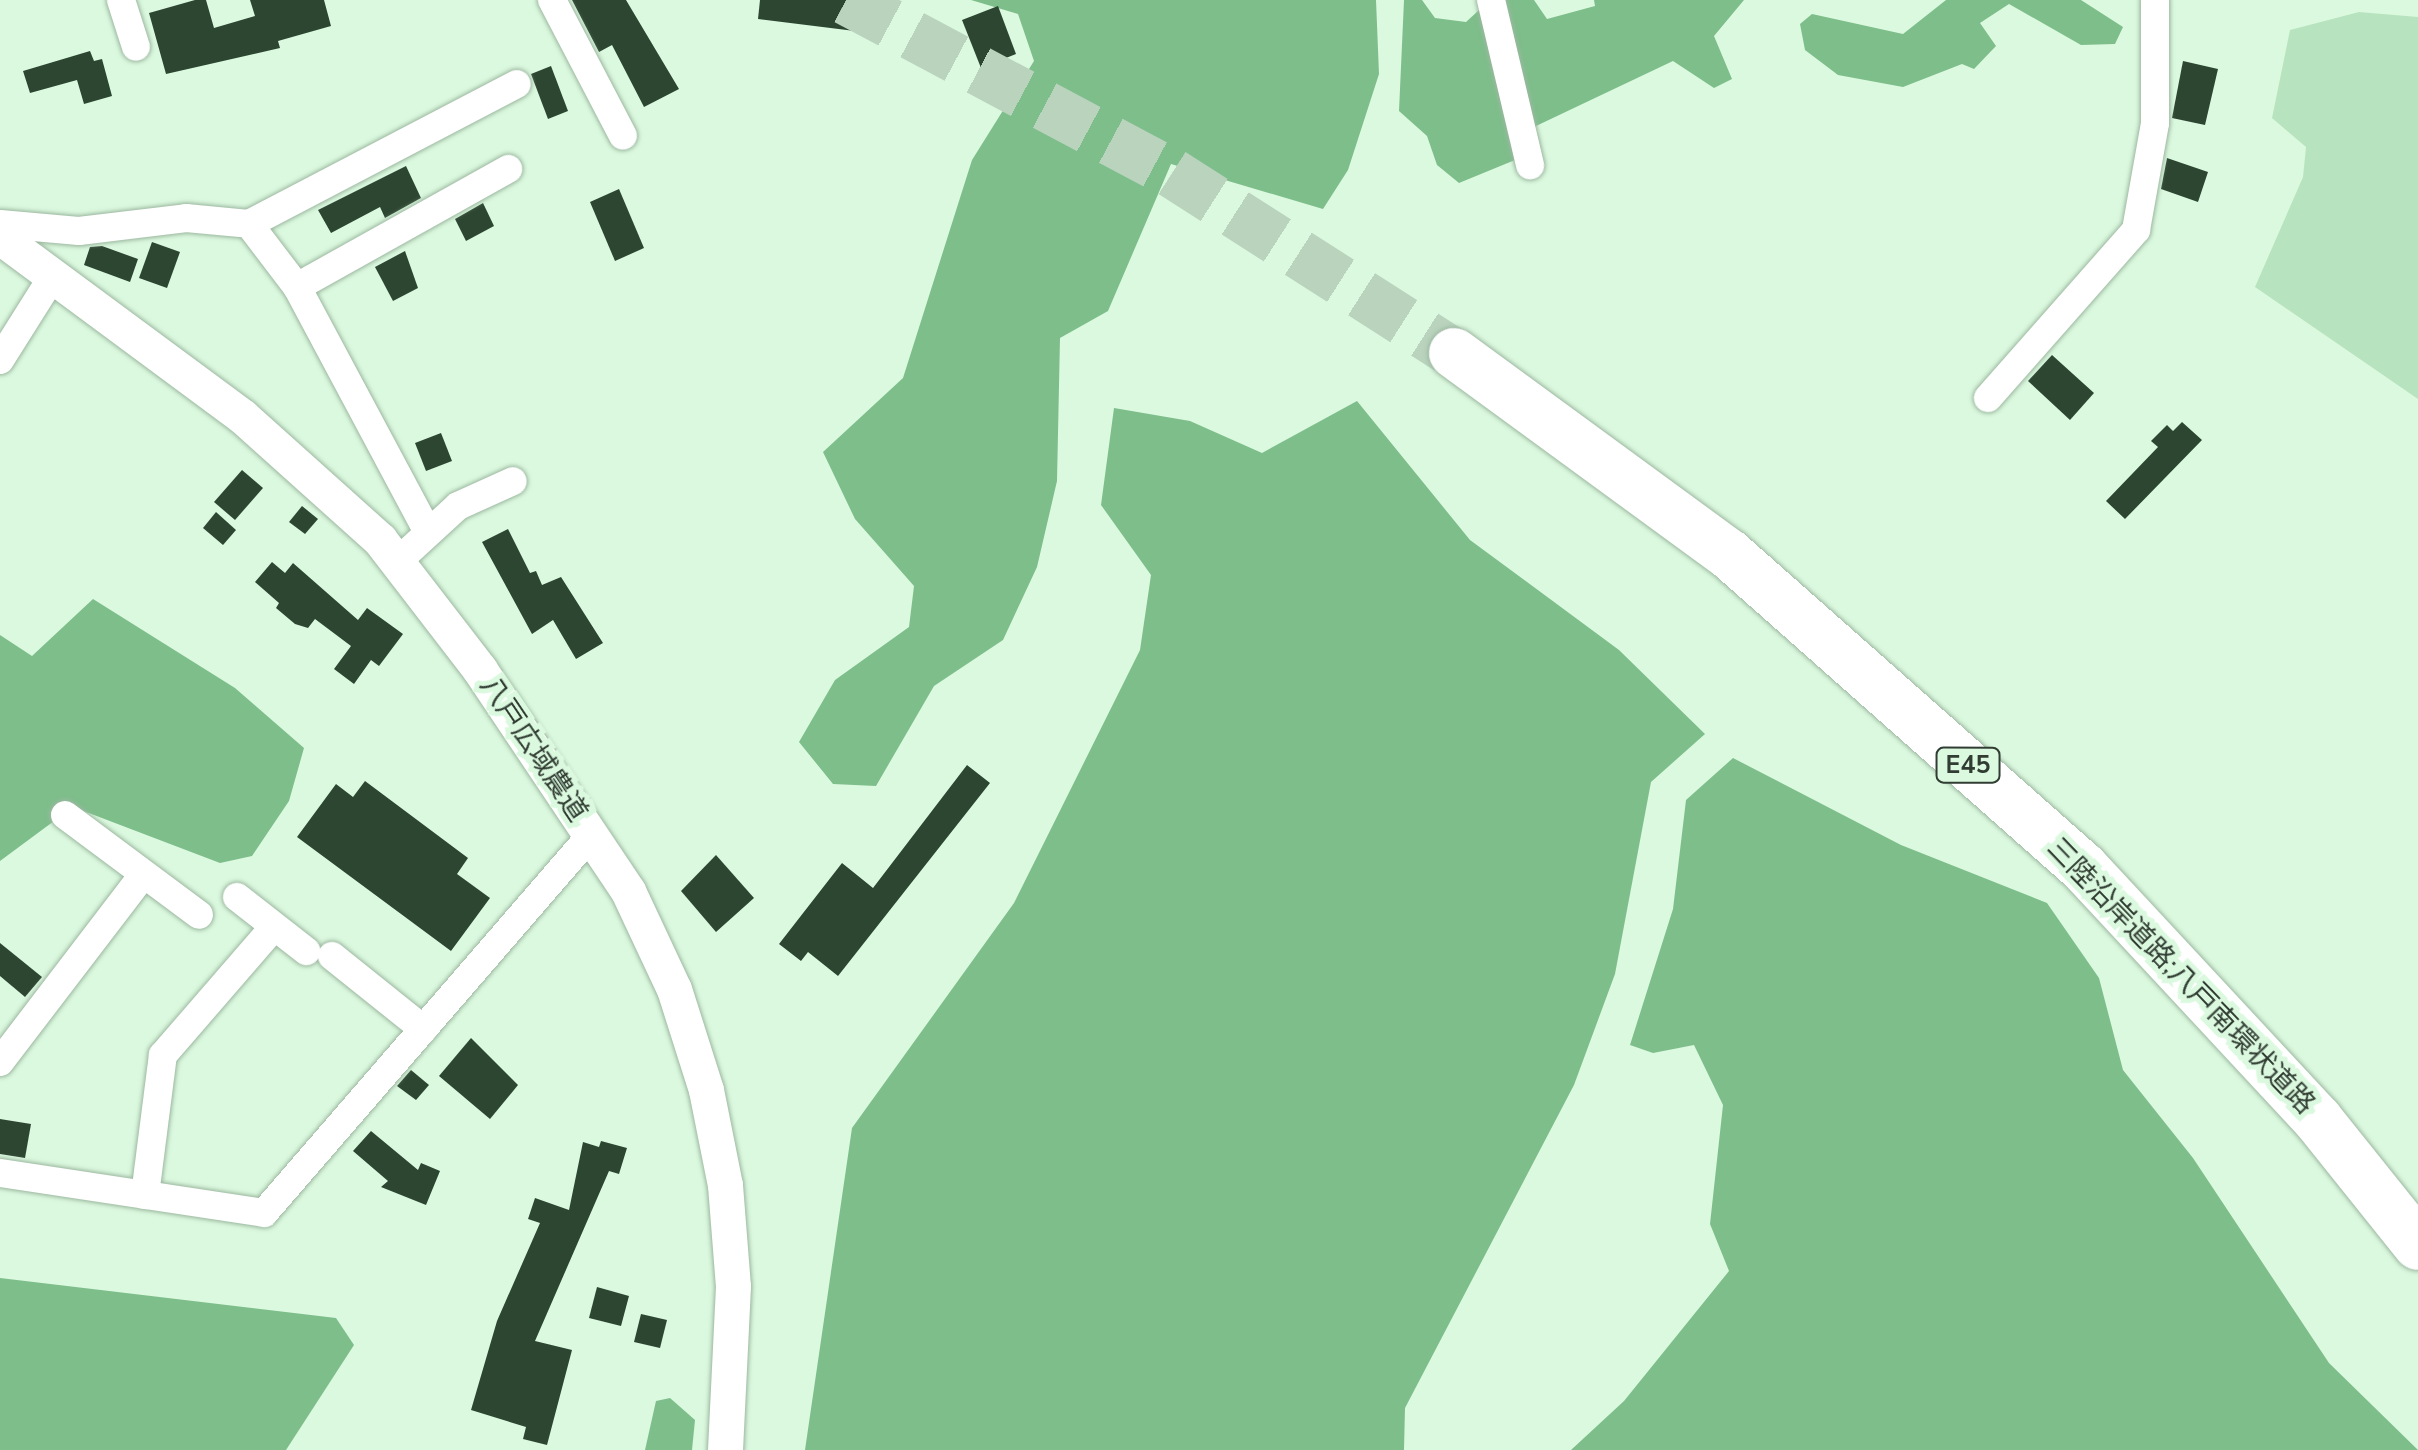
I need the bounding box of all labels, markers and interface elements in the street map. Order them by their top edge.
street label: 八戸広域農道 [473,670,595,828]
road number: E45 [1936,745,2000,785]
street label: 三陸沿岸道路;八戸南環状道路 [2040,831,2322,1121]

